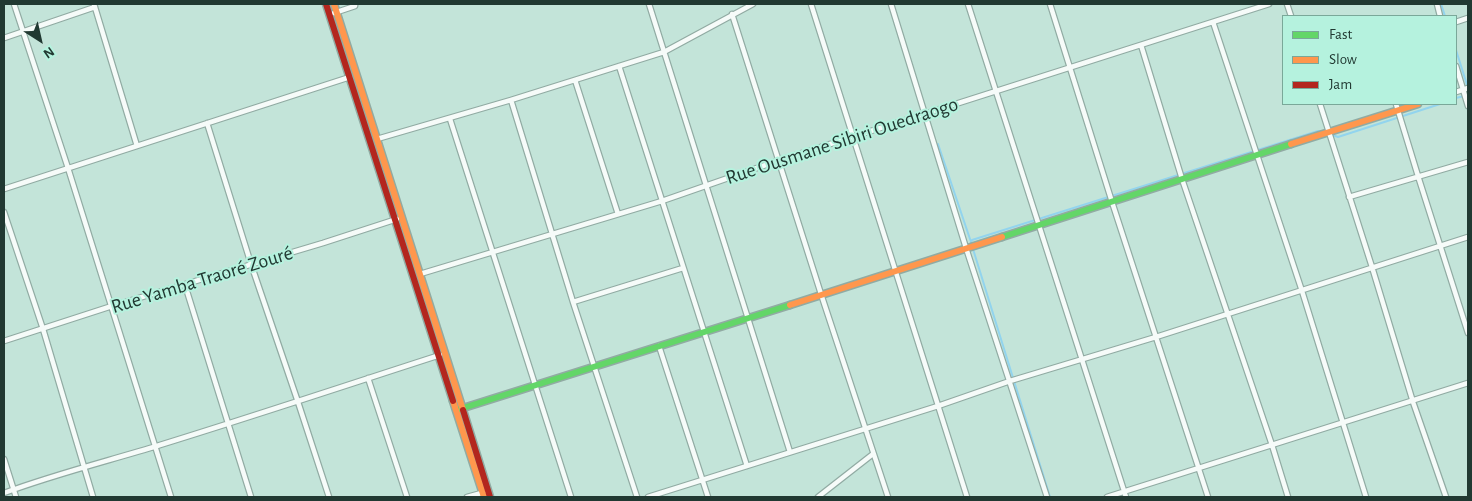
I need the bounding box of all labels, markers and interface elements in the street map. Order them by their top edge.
north arrow [15,15,65,65]
legend [1282,15,1457,105]
text: Fast [1329,27,1352,42]
text: N [41,44,57,61]
text: Slow [1329,52,1357,67]
text: Jam [1329,77,1352,92]
street label: Rue Ousmane Sibiri Ouedraogo [723,92,961,190]
street label: Rue Yamba Traoré Zouré [108,241,296,319]

